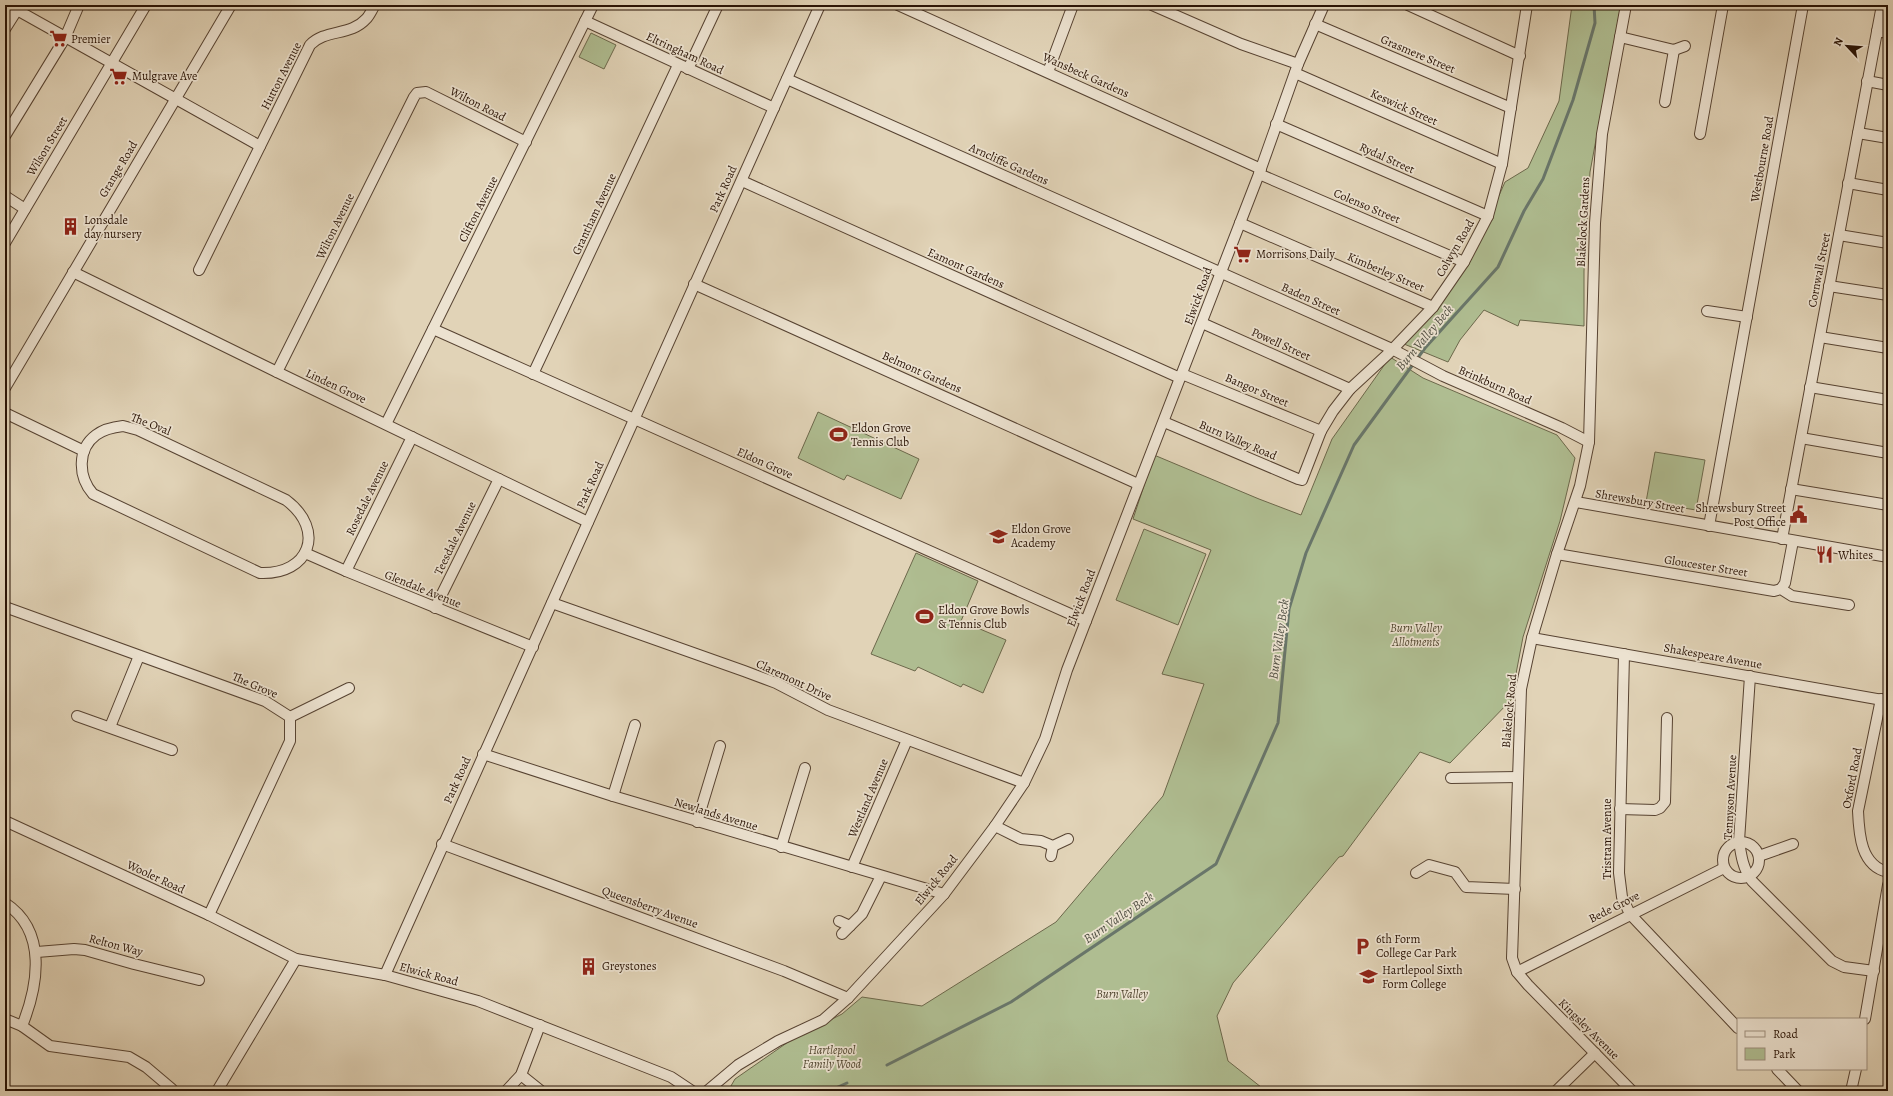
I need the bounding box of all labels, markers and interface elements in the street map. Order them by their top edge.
north arrow [1827,26,1867,66]
street label: Eltringham Road [644,28,727,78]
supermarket icon: Premier [48,29,68,49]
place label: Premier [71,31,111,47]
street label: Grasmere Street [1378,31,1458,77]
text: N [1830,35,1847,49]
street label: Hutton Avenue [257,39,305,113]
street label: Wansbeck Gardens [1039,48,1132,101]
supermarket icon: Mulgrave Ave [109,66,129,86]
place label: Mulgrave Ave [132,68,197,84]
street label: Wilton Road [446,83,509,125]
street label: Keswick Street [1368,85,1440,129]
street label: Wilson Street [23,113,71,179]
street label: Westbourne Road [1746,114,1778,204]
street label: Grange Road [95,137,141,200]
street label: Arncliffe Gardens [966,139,1052,189]
street label: Rydal Street [1357,139,1417,177]
street label: Park Road [706,162,741,215]
street label: Grantham Avenue [568,171,620,257]
street label: Clifton Avenue [454,173,502,245]
street label: Blakelock Gardens [1573,176,1593,268]
street label: Colenso Street [1331,185,1403,227]
street label: Wilton Avenue [312,190,358,263]
place label: Lonsdale day nursery [84,212,142,242]
street label: Colwyn Road [1432,216,1478,280]
building icon: Lonsdale day nursery [61,217,81,237]
street label: Cornwall Street [1804,231,1834,309]
street label: Eamont Gardens [925,244,1007,292]
supermarket icon: Morrisons Daily [1233,244,1253,264]
place label: Morrisons Daily [1256,246,1335,262]
street label: Kimberley Street [1345,249,1427,295]
street label: Elwick Road [1180,264,1216,327]
street label: Baden Street [1279,279,1343,319]
water label: Burn Valley Beck [1392,301,1457,374]
street label: Powell Street [1249,324,1313,364]
street label: Belmont Gardens [880,347,964,397]
street label: Brinkburn Road [1456,362,1535,409]
street label: Linden Grove [303,365,369,407]
street label: Bangor Street [1223,369,1291,411]
street label: The Oval [129,409,173,439]
street label: Burn Valley Road [1197,416,1280,464]
place label: Eldon Grove Tennis Club [851,420,911,450]
sports icon: Eldon Grove Tennis Club [828,425,848,445]
street label: Eldon Grove [734,443,796,483]
street label: Rosedale Avenue [342,458,392,538]
street label: Park Road [573,458,608,511]
street label: Shrewsbury Street [1594,485,1686,517]
street label: Teesdale Avenue [430,499,480,577]
place label: Shrewsbury Street Post Office [1696,500,1786,530]
public building icon: Shrewsbury Street Post Office [1789,505,1809,525]
place label: Eldon Grove Academy [1010,521,1071,551]
school or university icon: Eldon Grove Academy [988,526,1008,546]
restaurant icon: Whites [1815,545,1835,565]
place label: Whites [1837,547,1873,563]
street label: Gloucester Street [1663,552,1749,580]
street label: Glendale Avenue [382,566,464,612]
street label: Elwick Road [1063,566,1099,629]
water label: Burn Valley Beck [1264,598,1293,680]
place label: Eldon Grove Bowls & Tennis Club [938,602,1030,632]
sports icon: Eldon Grove Bowls & Tennis Club [915,607,935,627]
park label: Burn Valley Allotments [1390,620,1443,650]
street label: Shakespeare Avenue [1663,639,1763,673]
street label: Claremont Drive [754,655,834,705]
street label: The Grove [230,668,280,702]
street label: Blakelock Road [1498,673,1520,749]
street label: Oxford Road [1838,746,1866,810]
street label: Park Road [440,753,475,806]
street label: Tennyson Avenue [1720,754,1740,840]
street label: Westland Avenue [844,756,892,841]
street label: Newlands Avenue [672,794,760,834]
street label: Tristram Avenue [1599,798,1615,880]
street label: Elwick Road [911,851,962,908]
street label: Wooler Road [123,856,188,898]
street label: Queensberry Avenue [600,882,700,932]
street label: Bede Grove [1586,887,1642,927]
water label: Burn Valley Beck [1080,888,1157,947]
street label: Relton Way [87,930,145,960]
place label: 6th Form College Car Park [1376,931,1457,961]
parking icon: 6th Form College Car Park [1353,936,1373,956]
building icon: Greystones [579,956,599,976]
street label: Elwick Road [398,958,461,990]
place label: Greystones [602,958,657,974]
place label: Hartlepool Sixth Form College [1382,962,1463,992]
school or university icon: Hartlepool Sixth Form College [1359,967,1379,987]
park label: Burn Valley [1096,986,1149,1002]
street label: Kingsley Avenue [1555,995,1623,1063]
legend [1737,1018,1867,1070]
text: Road [1773,1026,1799,1042]
park label: Hartlepool Family Wood [803,1042,862,1072]
text: Park [1773,1046,1796,1062]

